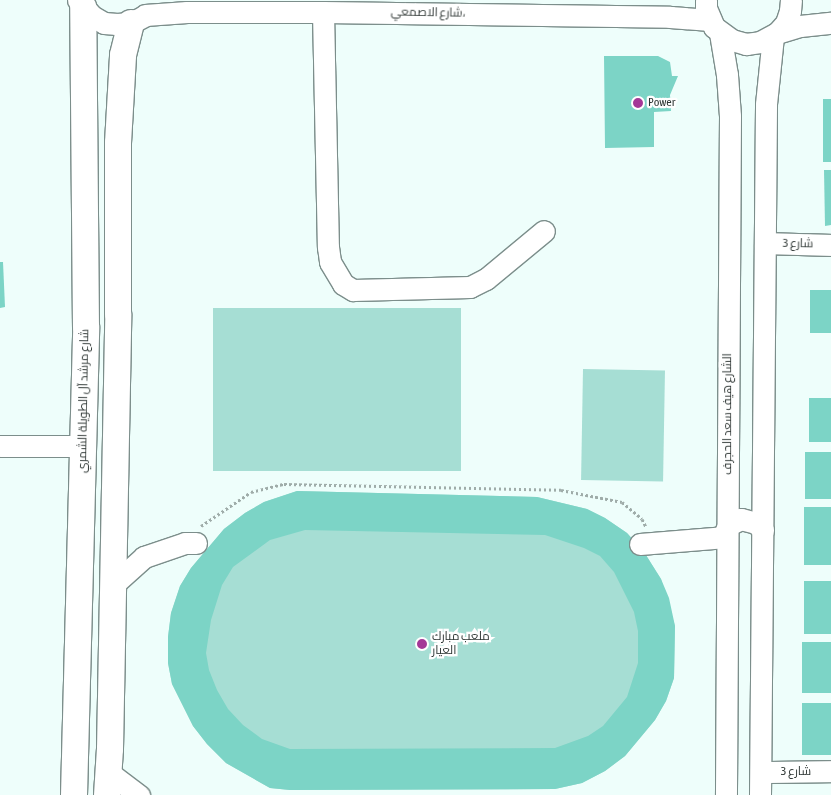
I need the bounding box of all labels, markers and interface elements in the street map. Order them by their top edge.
street label: شارع الاصمعي، [391,5,465,21]
place label: Power [648,96,675,110]
marker: Power [632,97,644,109]
street label: شارع 3 [783,237,813,251]
street label: شارع مرشد آل الطويلة الشمري [76,329,92,473]
street label: الشارع هيف سعد الحجرف [721,353,735,475]
place label: ملعب مبارك العيار [432,630,490,658]
marker: ملعب مبارك العيار [416,638,428,650]
street label: شارع 3 [781,765,811,779]

